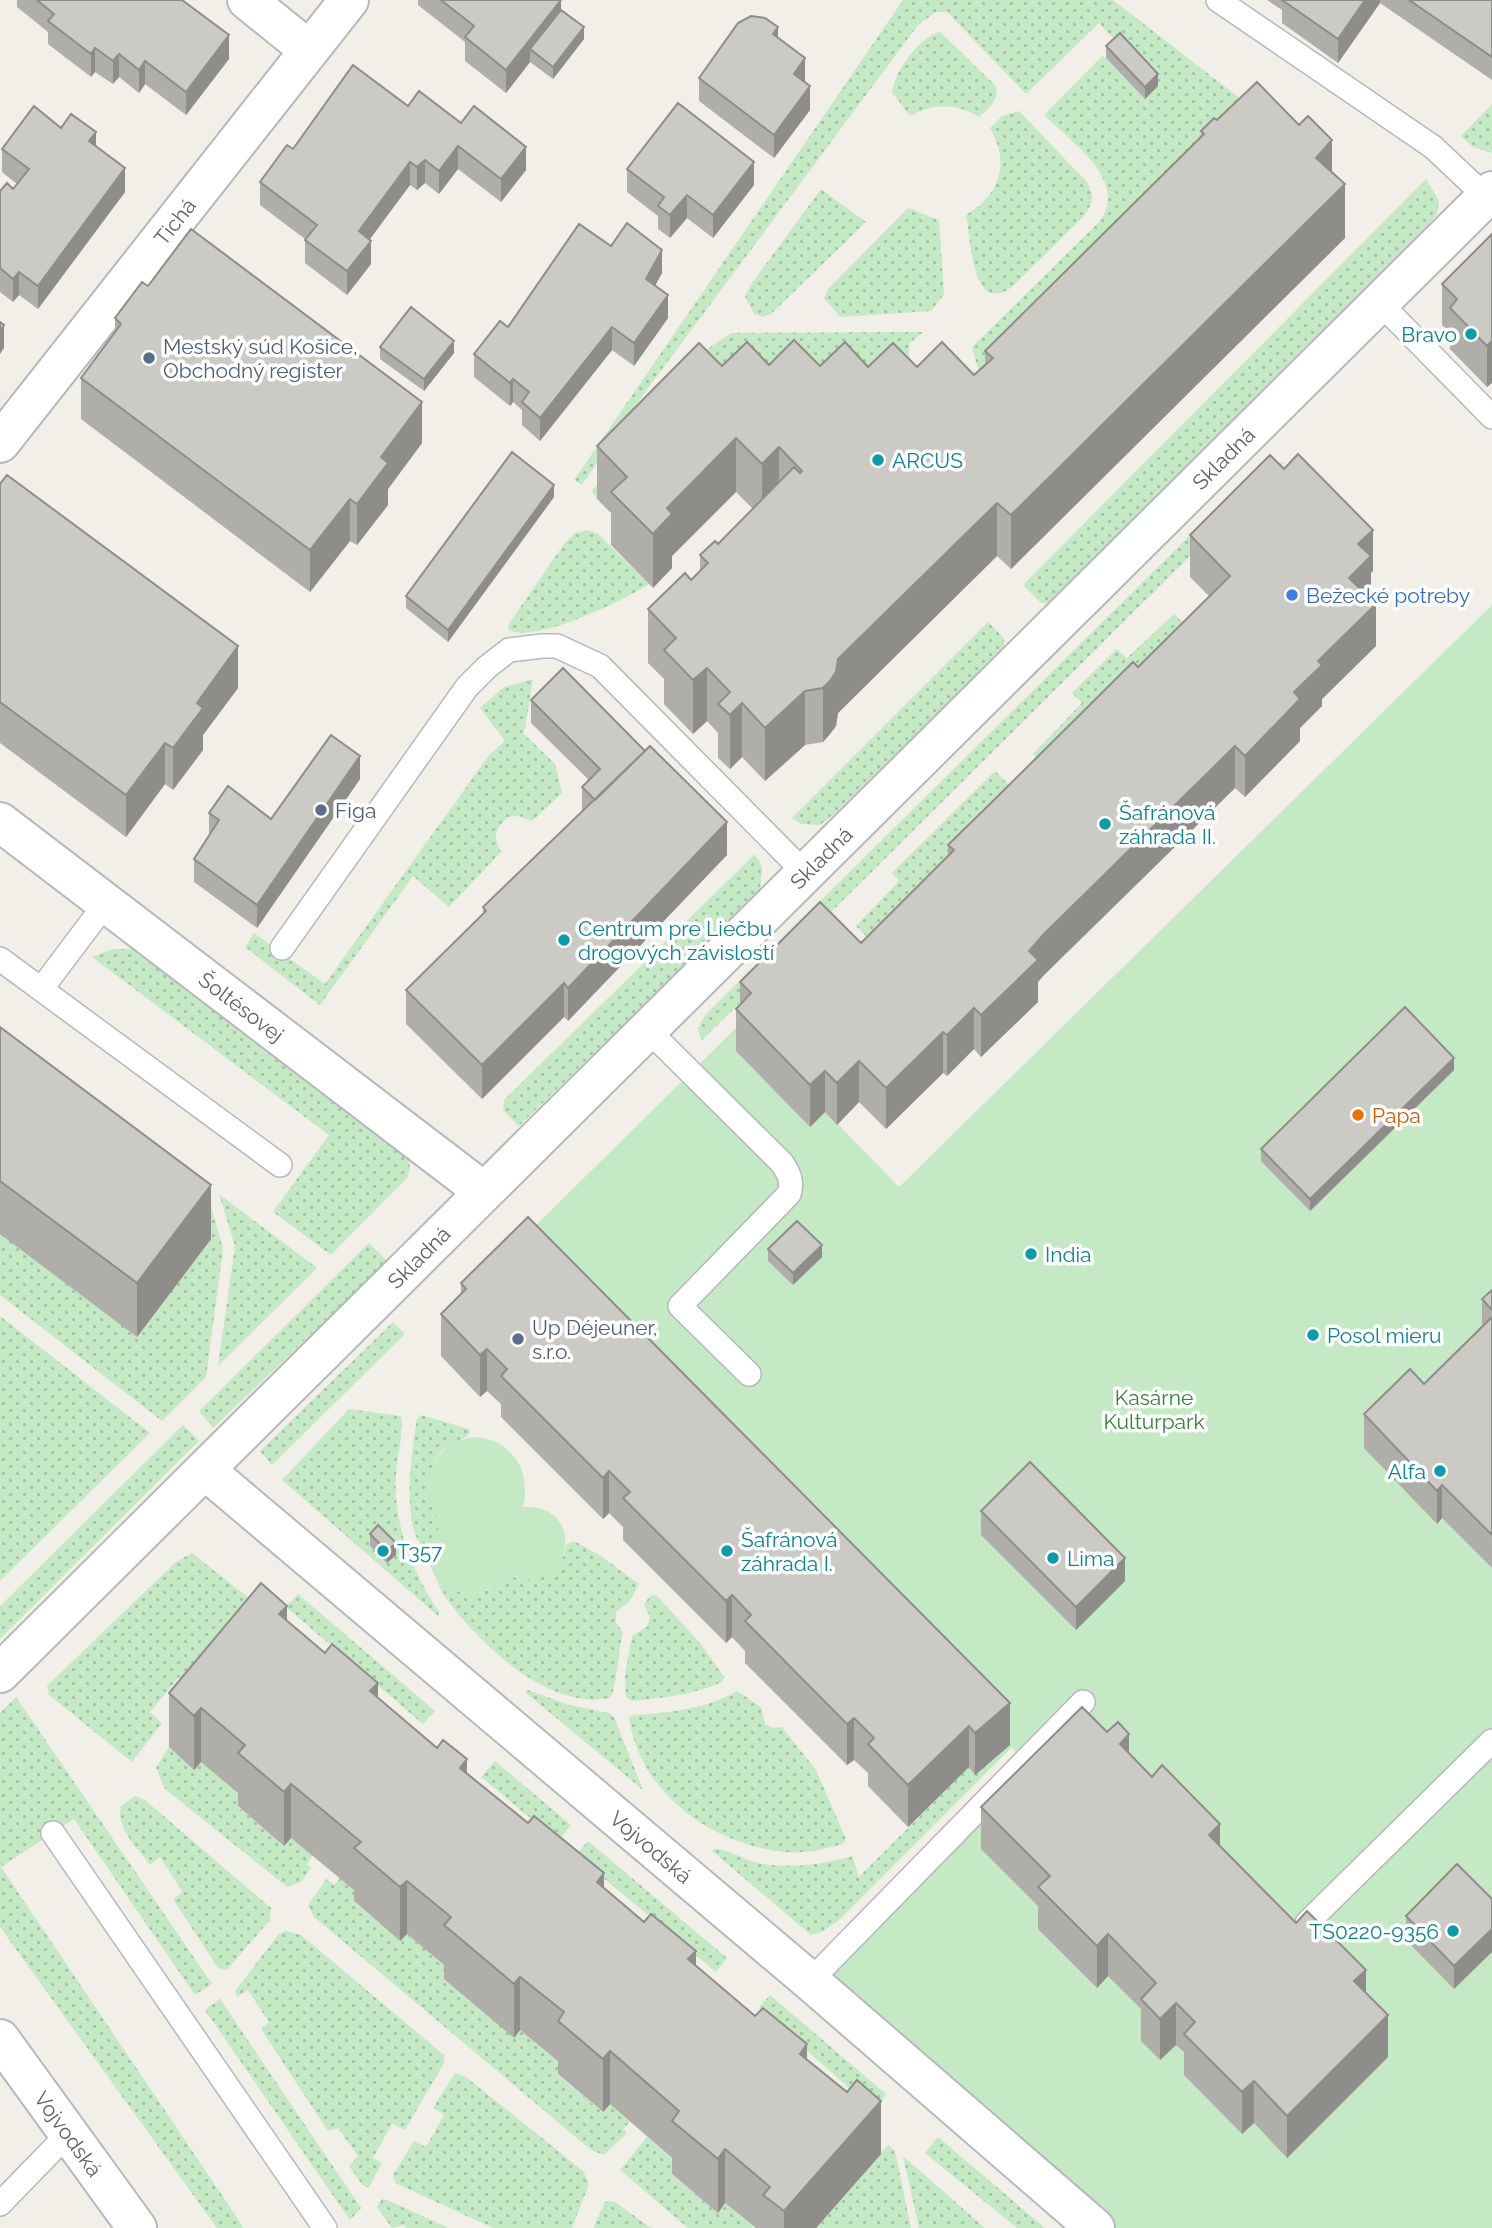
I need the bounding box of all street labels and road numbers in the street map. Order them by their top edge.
street label: Tichá [148,193,201,250]
street label: Skladná [1187,422,1260,494]
street label: Skladná [784,821,857,894]
street label: Šoltésovej [194,966,289,1047]
street label: Skladná [382,1221,455,1294]
street label: Vojvodská [605,1805,697,1888]
street label: Vojvodská [29,2086,108,2181]

